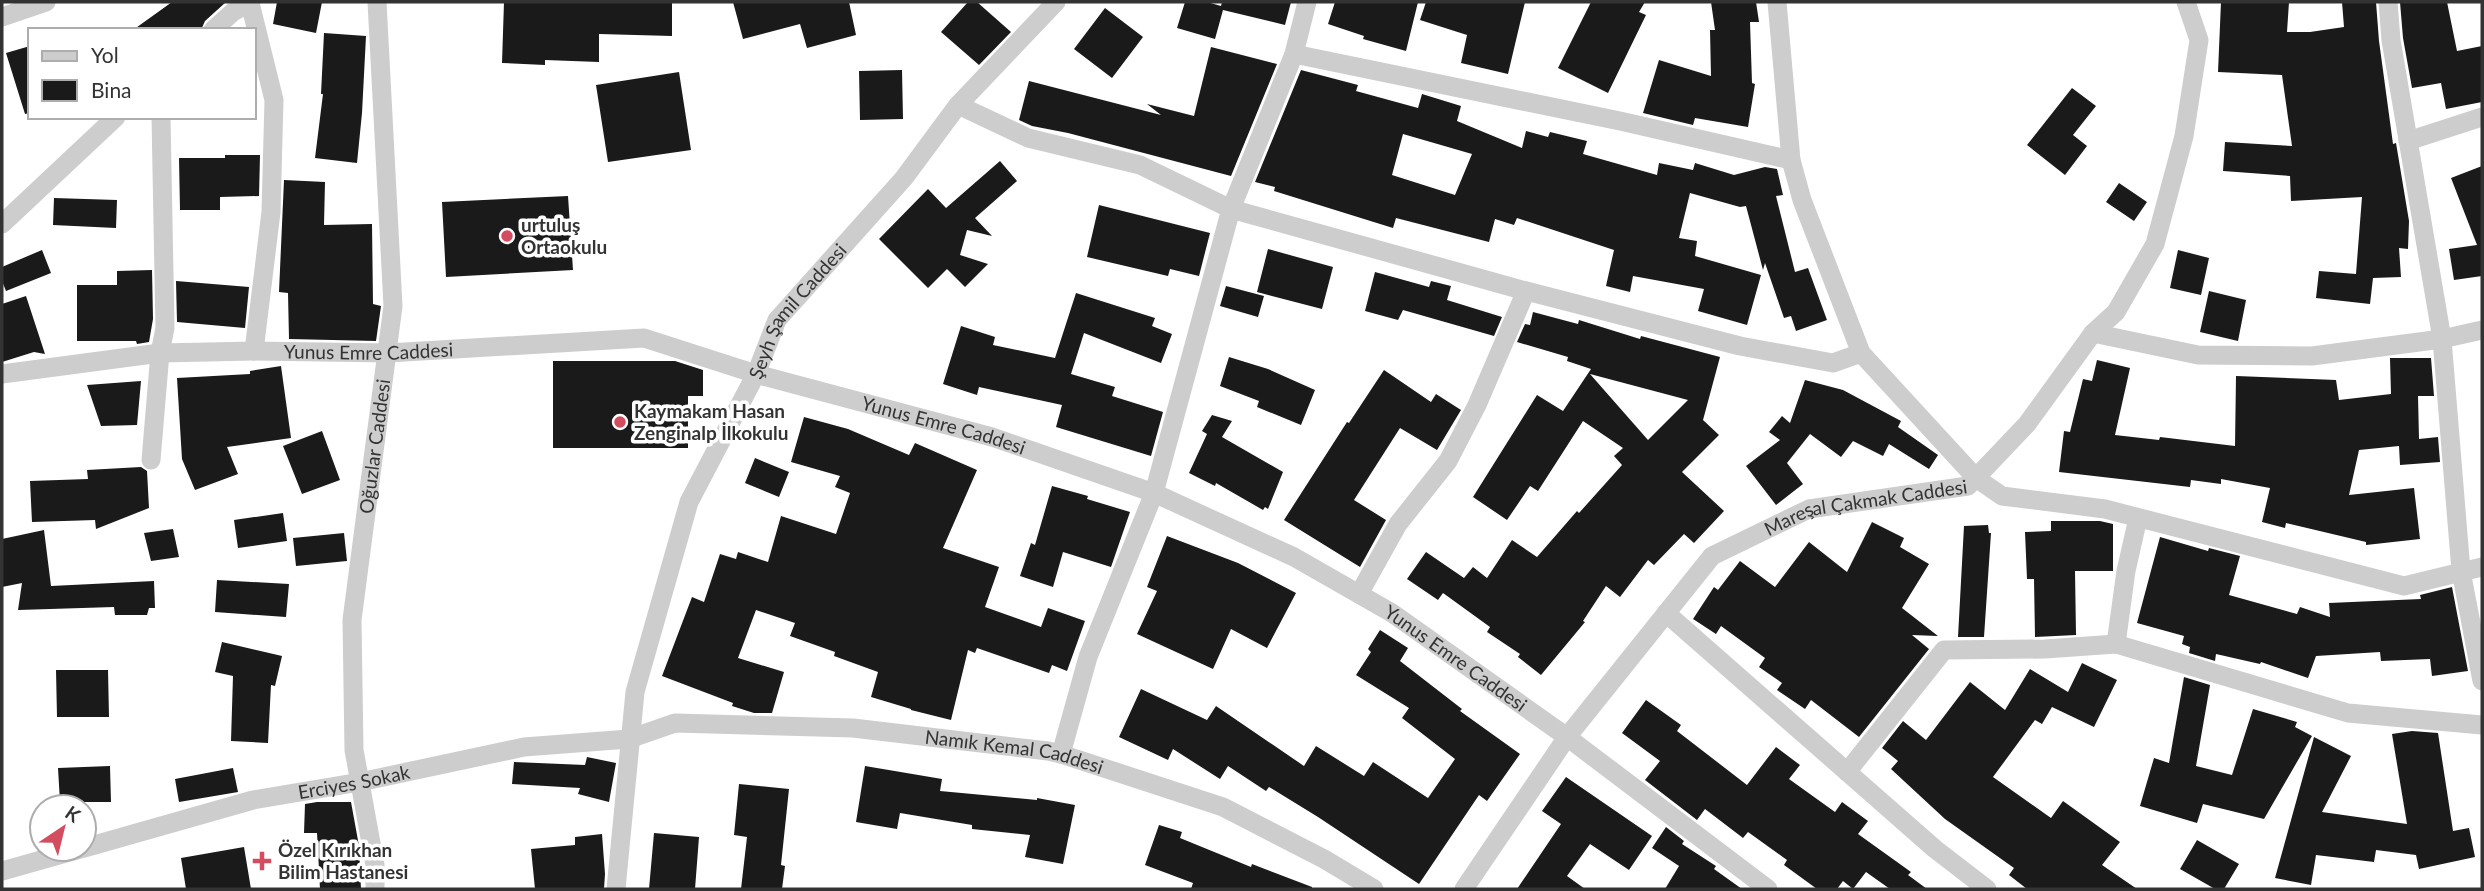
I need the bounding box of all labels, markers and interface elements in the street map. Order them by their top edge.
legend [28,28,256,119]
text: Yol [91,42,119,67]
text: Bina [91,77,132,102]
place label: urtuluş Ortaokulu [521,213,607,258]
marker: urtuluş Ortaokulu [499,228,515,244]
street label: Şeyh Şamil Caddesi [743,239,851,382]
street label: Yunus Emre Caddesi [284,337,454,364]
street label: Oğuzlar Caddesi [354,378,394,515]
street label: Yunus Emre Caddesi [859,391,1029,459]
place label: Kaymakam Hasan Zenginalp İlkokulu [634,399,788,444]
marker: Kaymakam Hasan Zenginalp İlkokulu [612,414,628,430]
street label: Mareşal Çakmak Caddesi [1760,474,1969,540]
street label: Yunus Emre Caddesi [1381,599,1532,716]
street label: Namık Kemal Caddesi [924,725,1106,778]
street label: Erciyes Sokak [296,760,412,803]
north arrow [28,793,98,863]
text: K [61,801,86,827]
place label: Özel Kırıkhan Bilim Hastanesi [278,838,408,883]
marker: Özel Kırıkhan Bilim Hastanesi [252,851,272,871]

